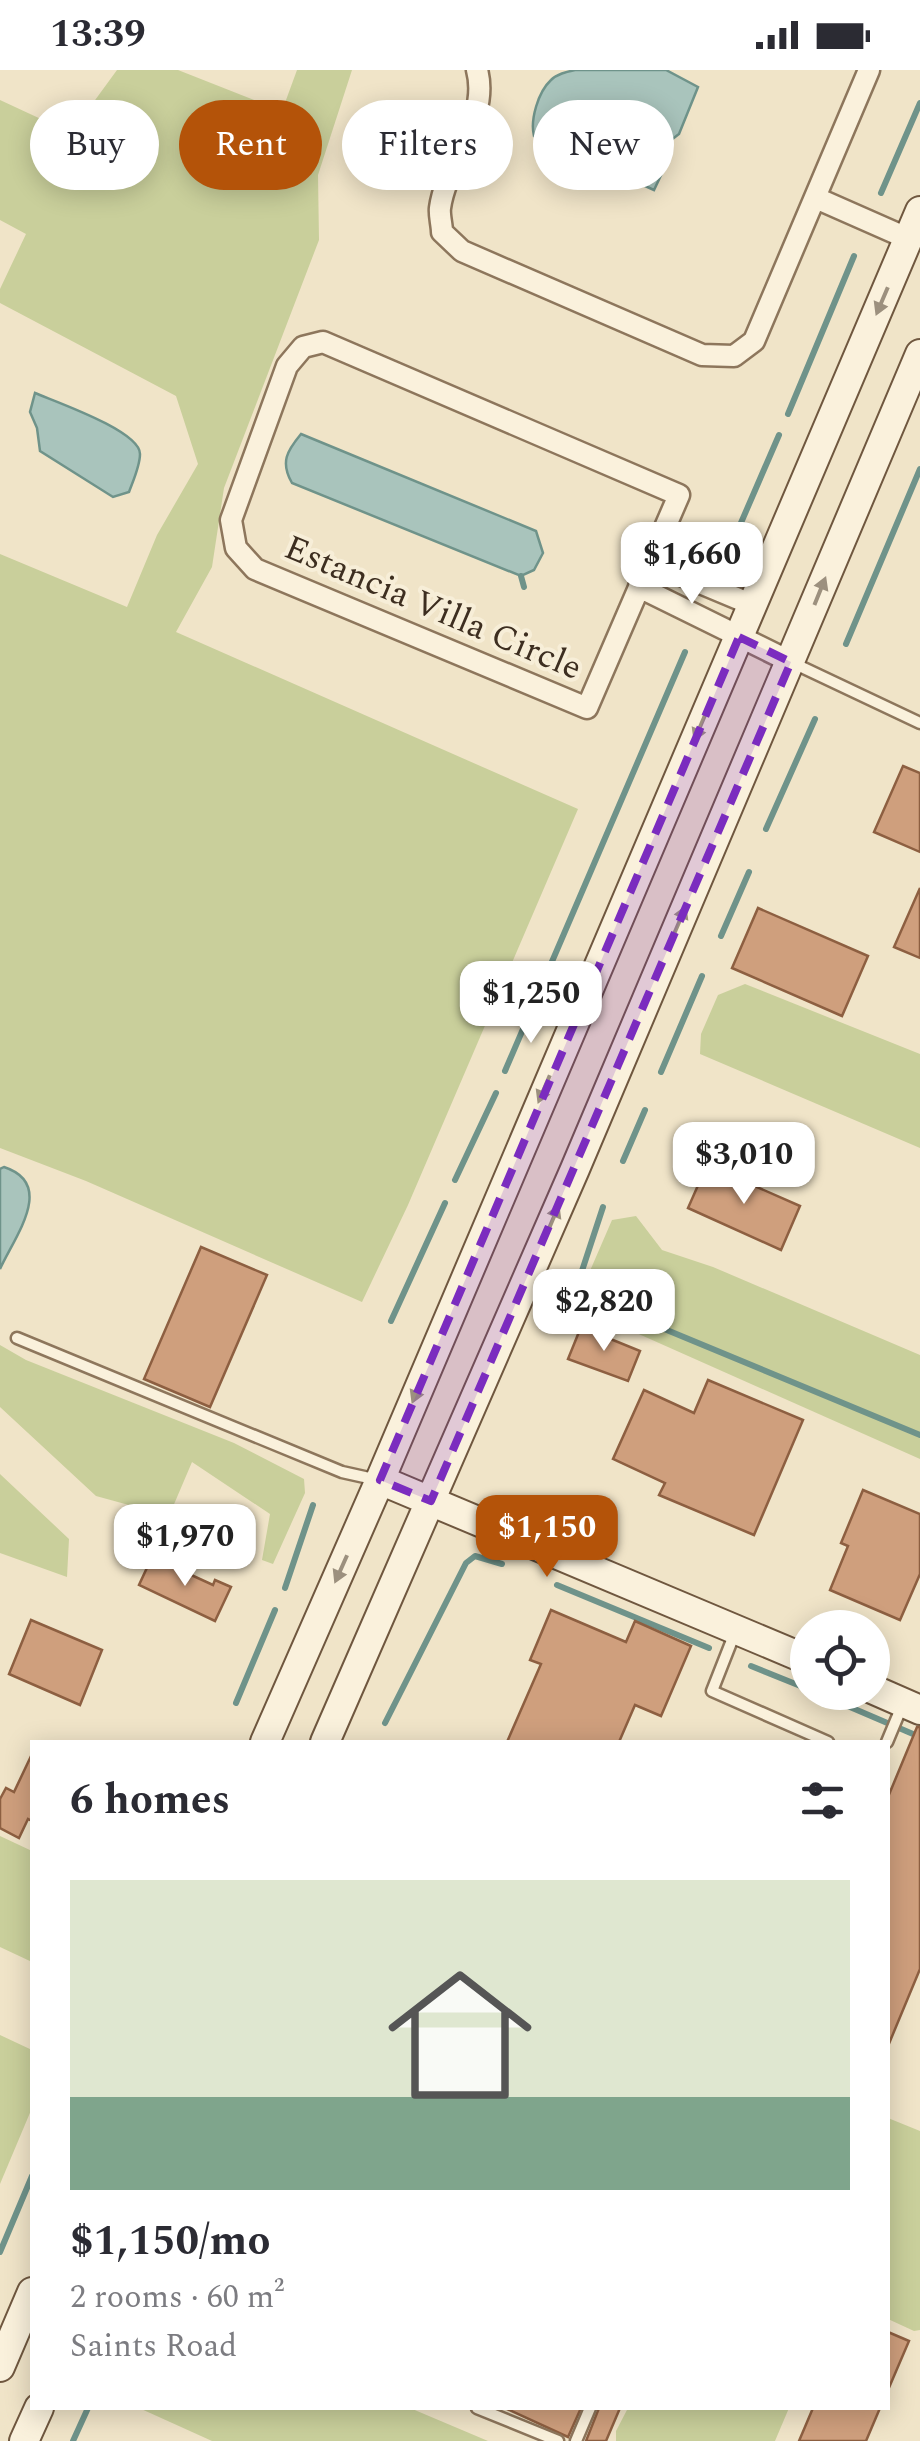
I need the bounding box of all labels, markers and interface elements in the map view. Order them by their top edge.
text: 13:39 [50,6,145,64]
chip: Buy [30,100,159,190]
chip: Rent [179,100,322,190]
chip: Filters [342,100,513,190]
chip: New [533,100,674,190]
one-way arrow [874,286,890,316]
street label: Estancia Villa Circle [276,521,590,695]
pin: $1,660 [611,522,773,607]
text: $1,660 [643,530,741,579]
one-way arrow [813,576,829,606]
one-way arrow [692,712,708,742]
one-way arrow [672,905,688,935]
pin: $1,250 [450,961,612,1046]
text: $1,250 [482,969,580,1018]
one-way arrow [536,1075,552,1104]
pin: $3,010 [663,1122,825,1207]
text: $3,010 [695,1130,793,1179]
one-way arrow [545,1204,561,1234]
pin: $2,820 [523,1269,685,1354]
text: $2,820 [555,1277,653,1326]
one-way arrow [410,1374,426,1404]
pin: $1,150 [466,1495,628,1580]
text: $1,150 [498,1503,596,1552]
pin: $1,970 [104,1504,266,1589]
text: $1,970 [136,1512,234,1561]
one-way arrow [333,1554,349,1584]
map controls [790,1610,890,1710]
button: locate [790,1610,890,1710]
text: 6 homes [70,1769,230,1832]
icon: filters [795,1773,850,1828]
icon: home [370,1945,550,2125]
text: $1,150/mo [70,2210,270,2273]
text: 2 rooms · 60 m² [70,2273,284,2322]
text: Saints Road [70,2322,237,2371]

